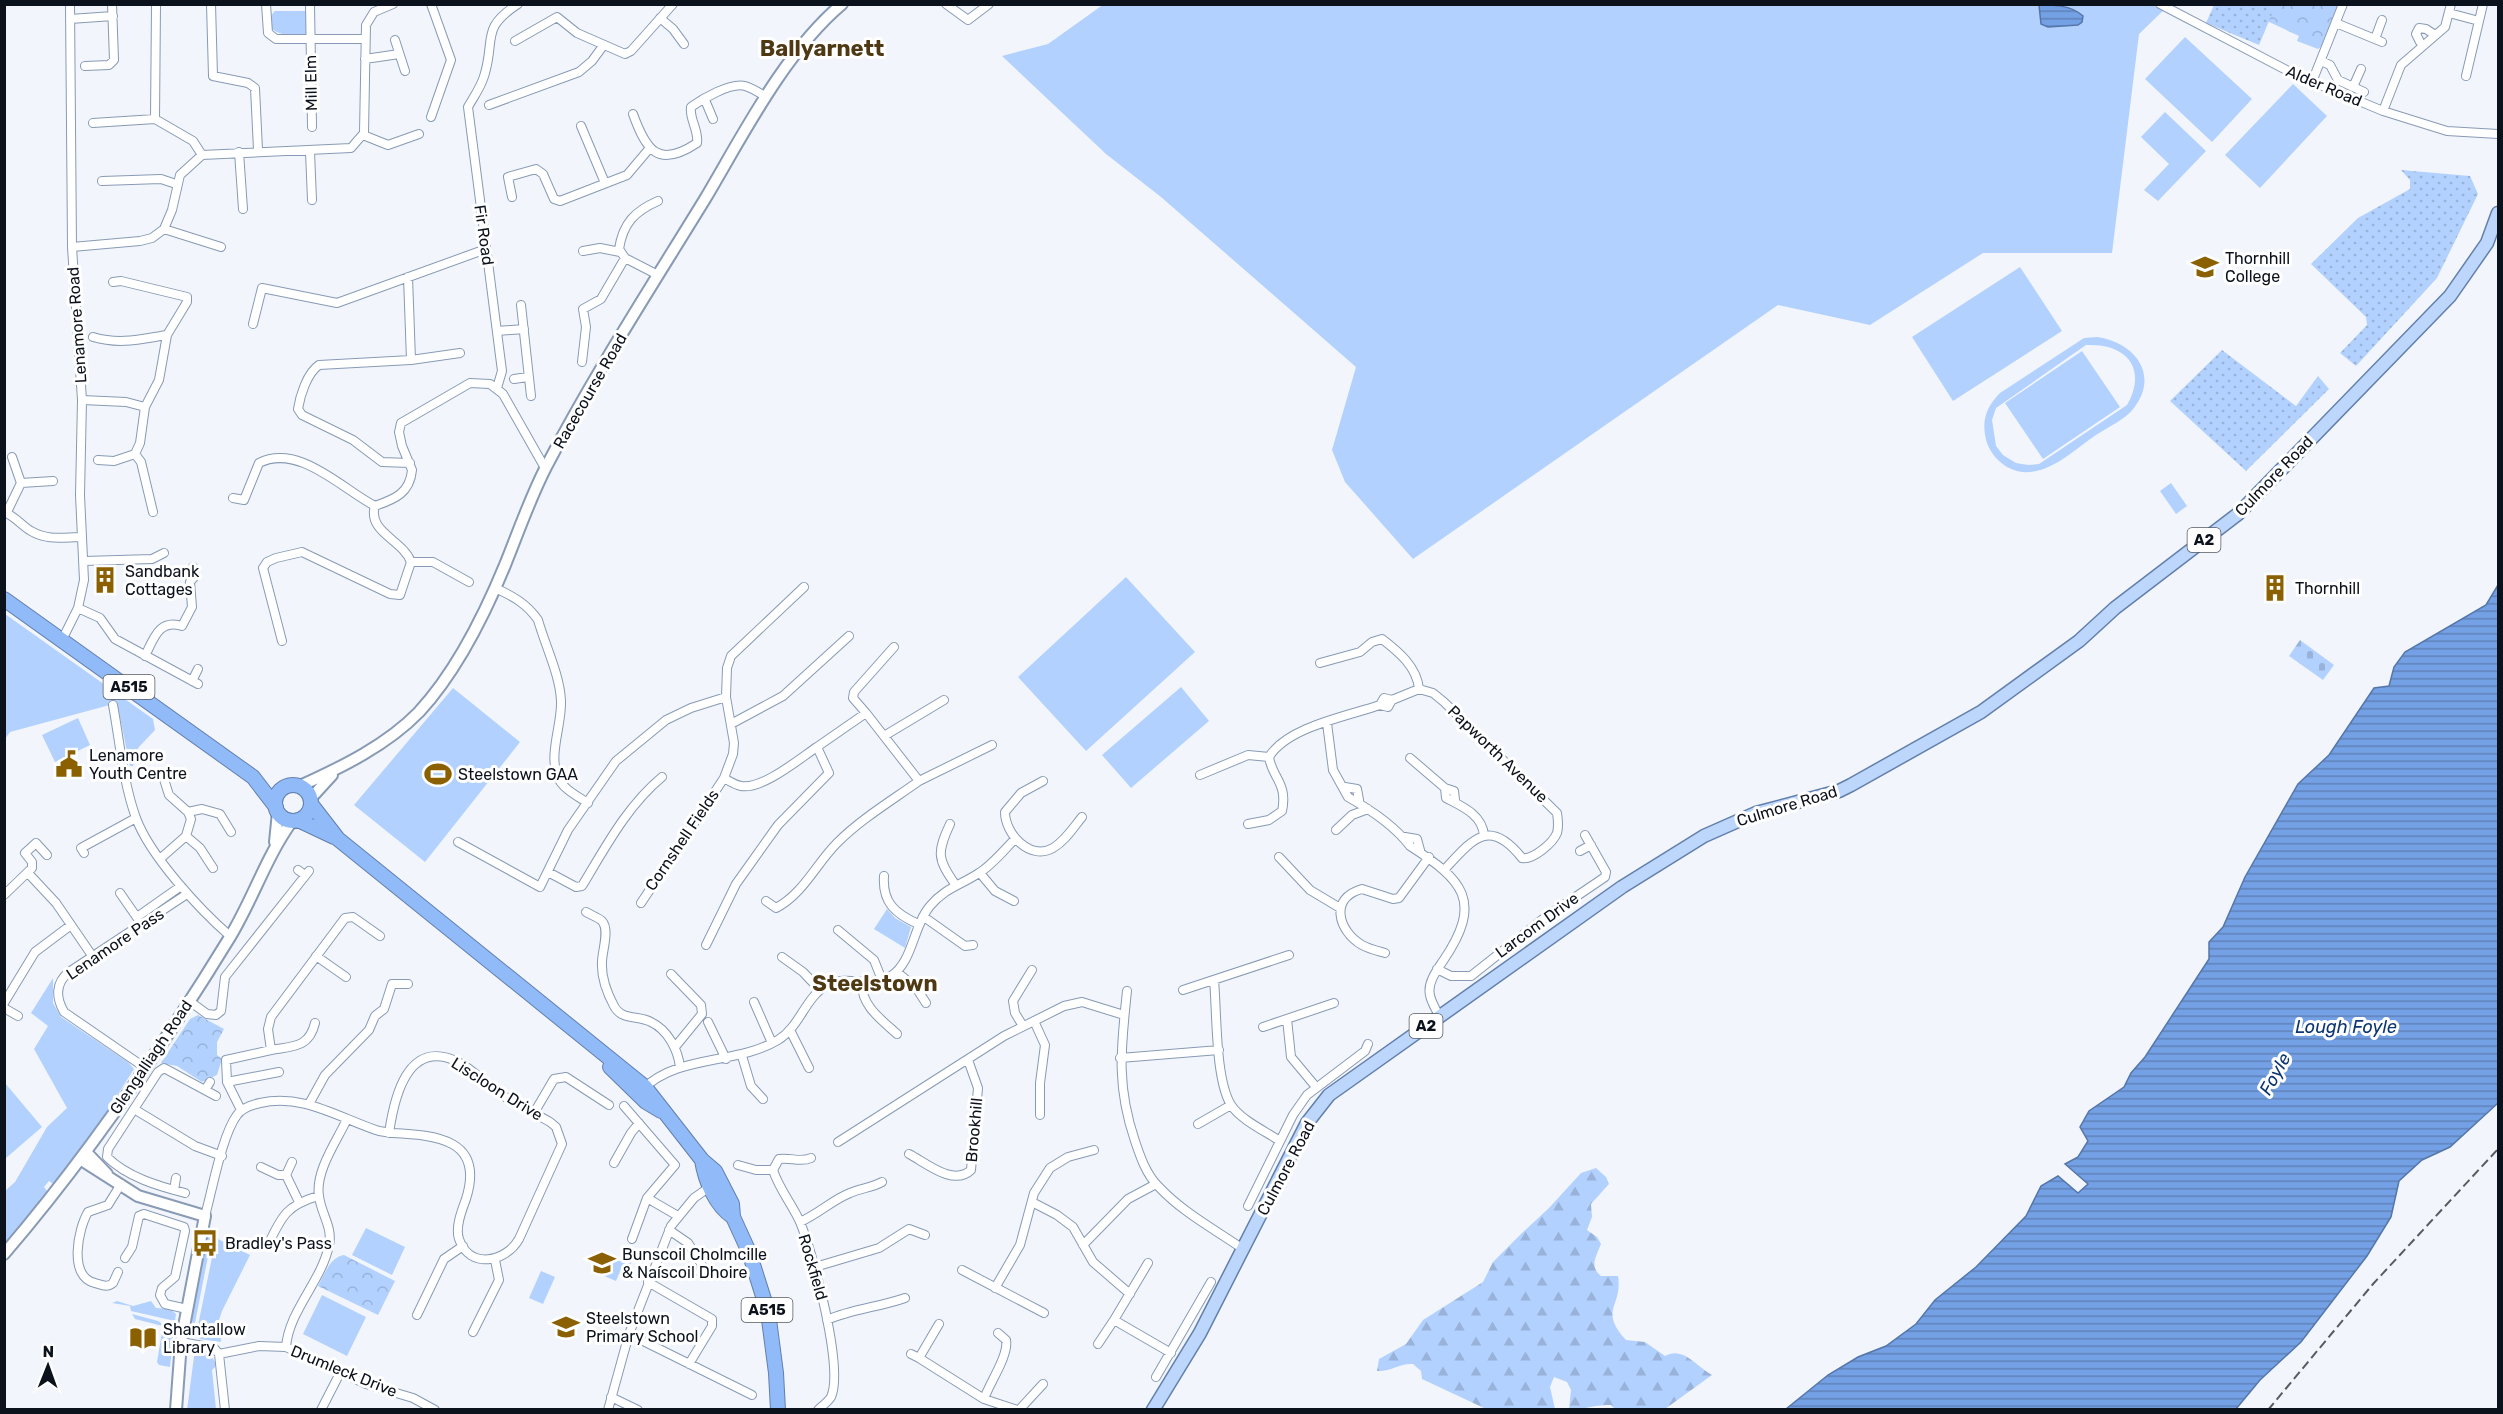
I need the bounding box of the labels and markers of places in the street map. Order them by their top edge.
place label: Thornhill College [2225,249,2290,286]
school or university icon: Thornhill College [2190,252,2220,282]
place label: Sandbank Cottages [125,562,200,599]
building icon: Sandbank Cottages [90,565,120,595]
building icon: Thornhill [2260,573,2290,603]
place label: Thornhill [2295,579,2360,598]
place label: Lenamore Youth Centre [89,746,187,783]
public building icon: Lenamore Youth Centre [54,749,84,779]
sports icon: Steelstown GAA [423,759,453,789]
place label: Steelstown GAA [458,765,578,784]
bus stop icon: Bradley's Pass [190,1228,220,1258]
place label: Bradley's Pass [225,1234,332,1253]
place label: Bunscoil Cholmcille & Naíscoil Dhoire [622,1245,767,1282]
school or university icon: Bunscoil Cholmcille & Naíscoil Dhoire [587,1248,617,1278]
place label: Steelstown Primary School [586,1309,698,1346]
school or university icon: Steelstown Primary School [551,1312,581,1342]
place label: Shantallow Library [163,1320,246,1357]
library icon: Shantallow Library [128,1323,158,1353]

